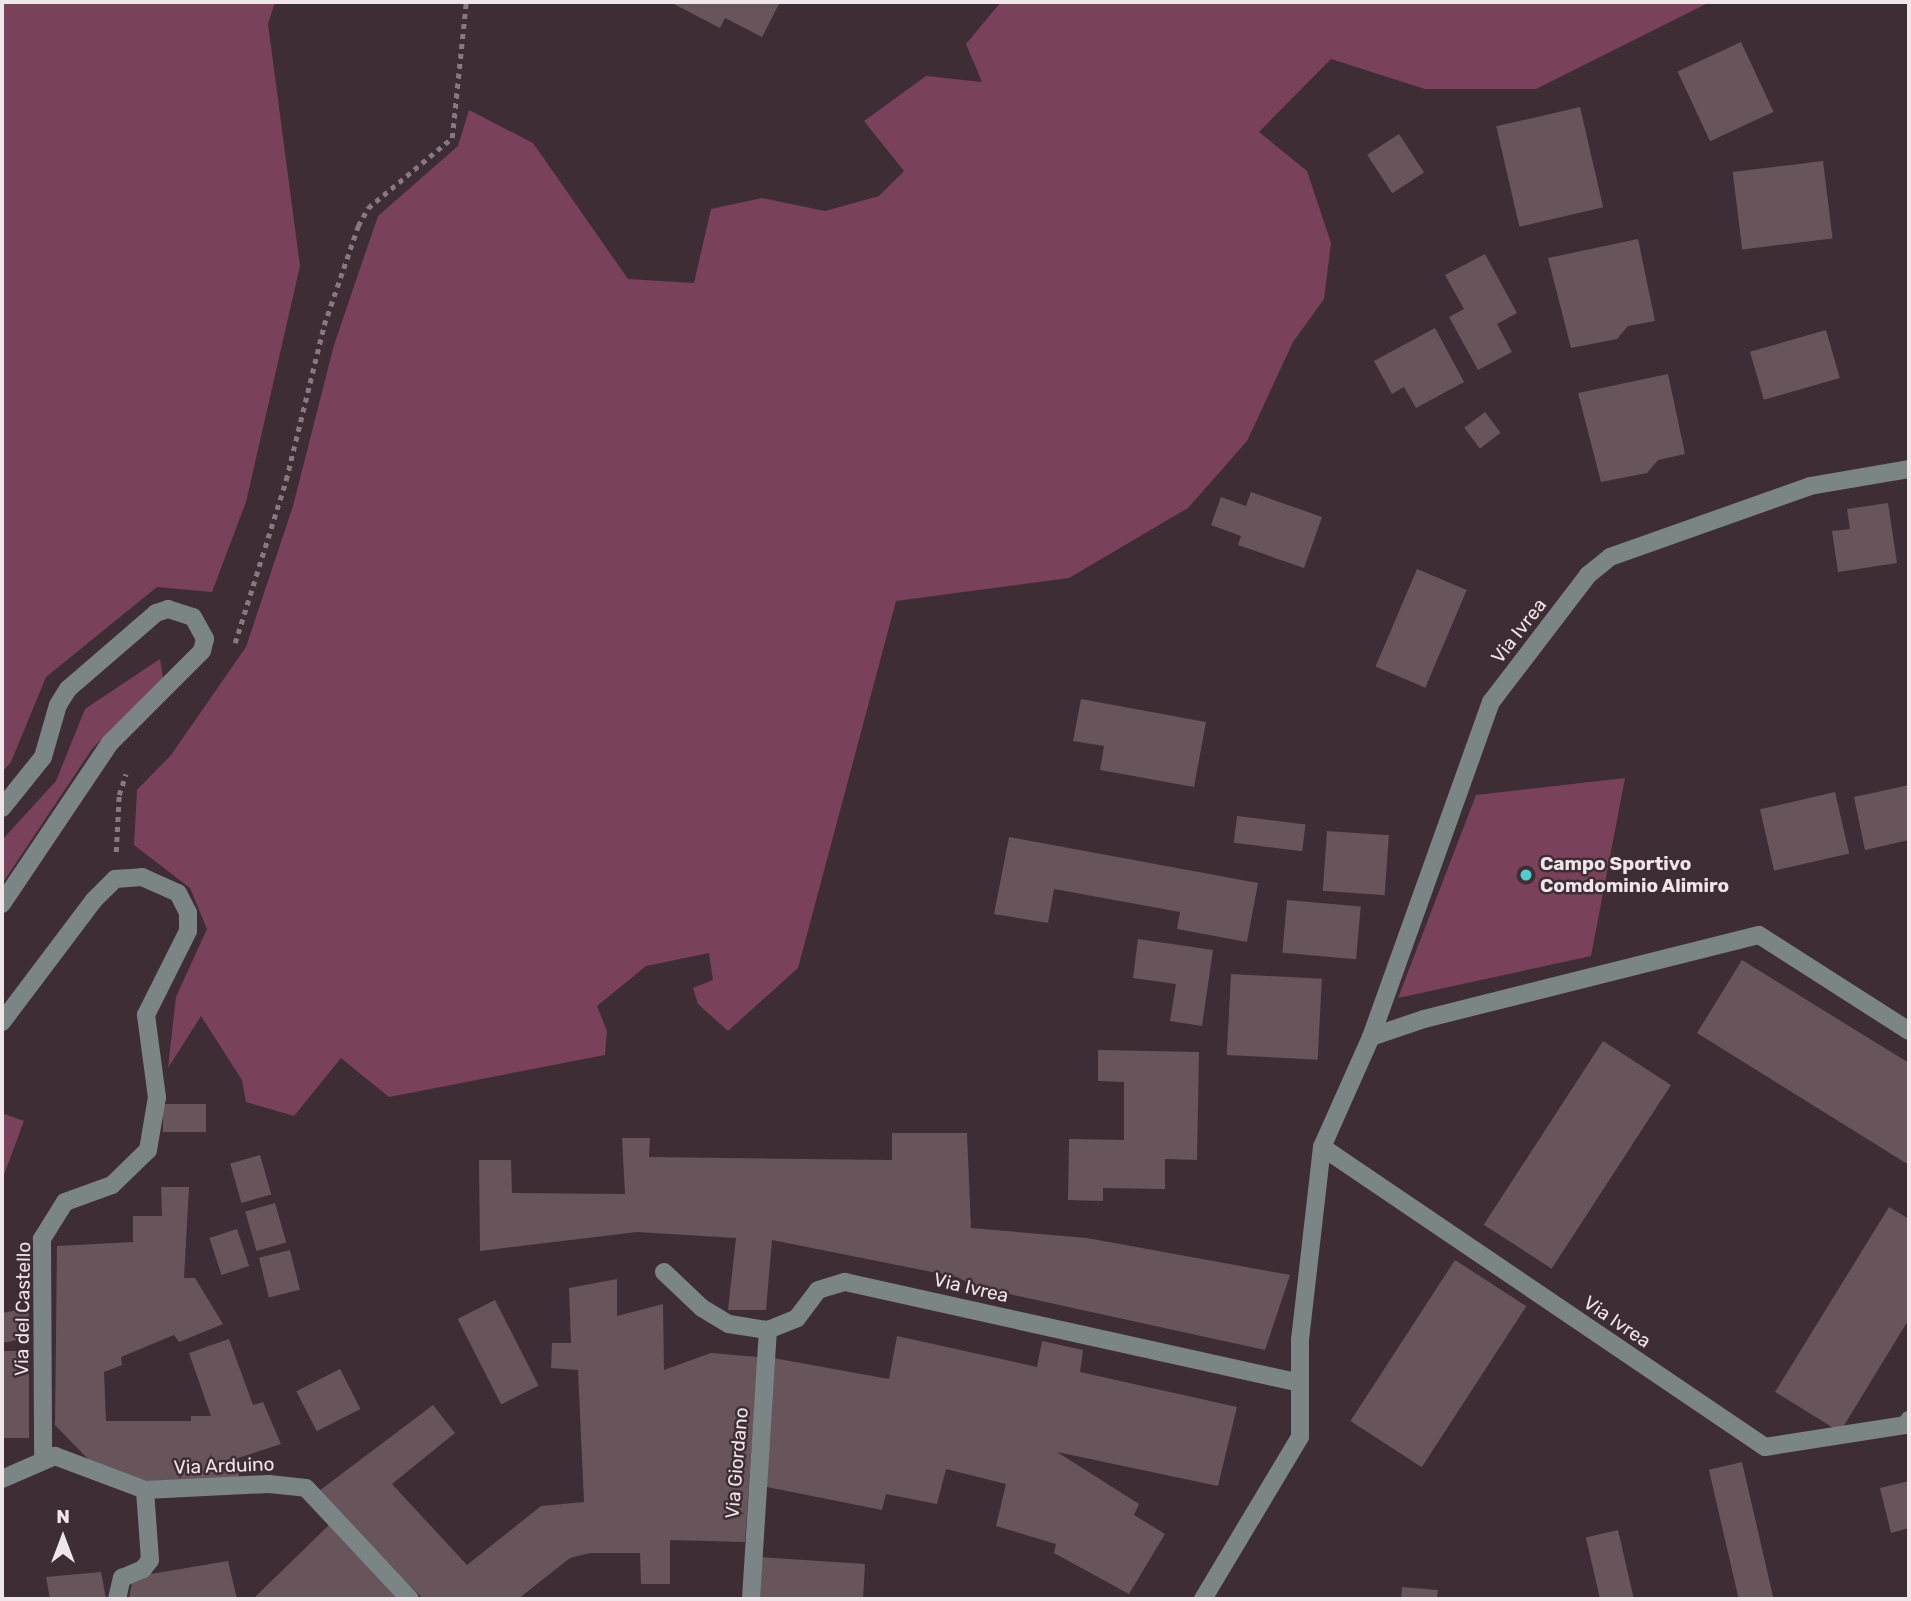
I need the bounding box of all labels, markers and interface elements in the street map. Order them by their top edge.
street label: Via Ivrea [1487,594,1551,668]
place label: Campo Sportivo Comdominio Alimiro [1540,853,1730,897]
marker: Campo Sportivo Comdominio Alimiro [1518,867,1534,883]
street label: Via del Castello [10,1242,36,1376]
street label: Via Ivrea [931,1268,1011,1308]
street label: Via Ivrea [1579,1291,1655,1353]
street label: Via Giordano [721,1406,753,1520]
street label: Via Arduino [173,1453,275,1479]
north arrow [28,1503,98,1573]
text: N [56,1505,70,1528]

